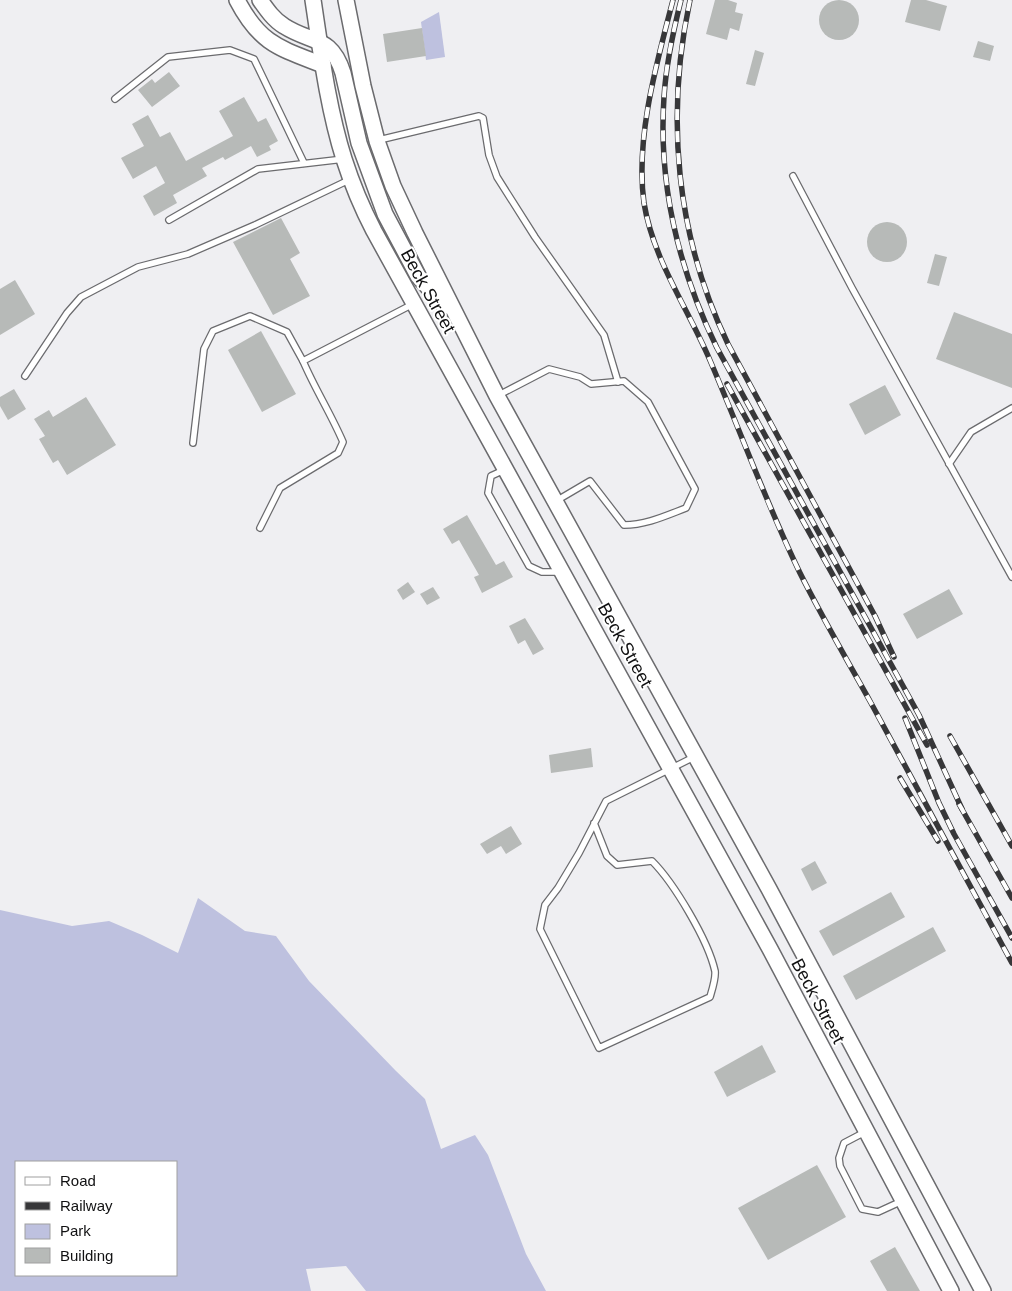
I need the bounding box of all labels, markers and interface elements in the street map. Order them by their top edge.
street label: Beck Street [397,245,459,337]
street label: Beck Street [594,599,656,691]
street label: Beck Street [787,955,849,1047]
legend [15,1161,178,1276]
text: Road [60,1172,96,1189]
text: Railway [60,1197,113,1214]
text: Park [60,1222,91,1239]
text: Building [60,1247,113,1264]

